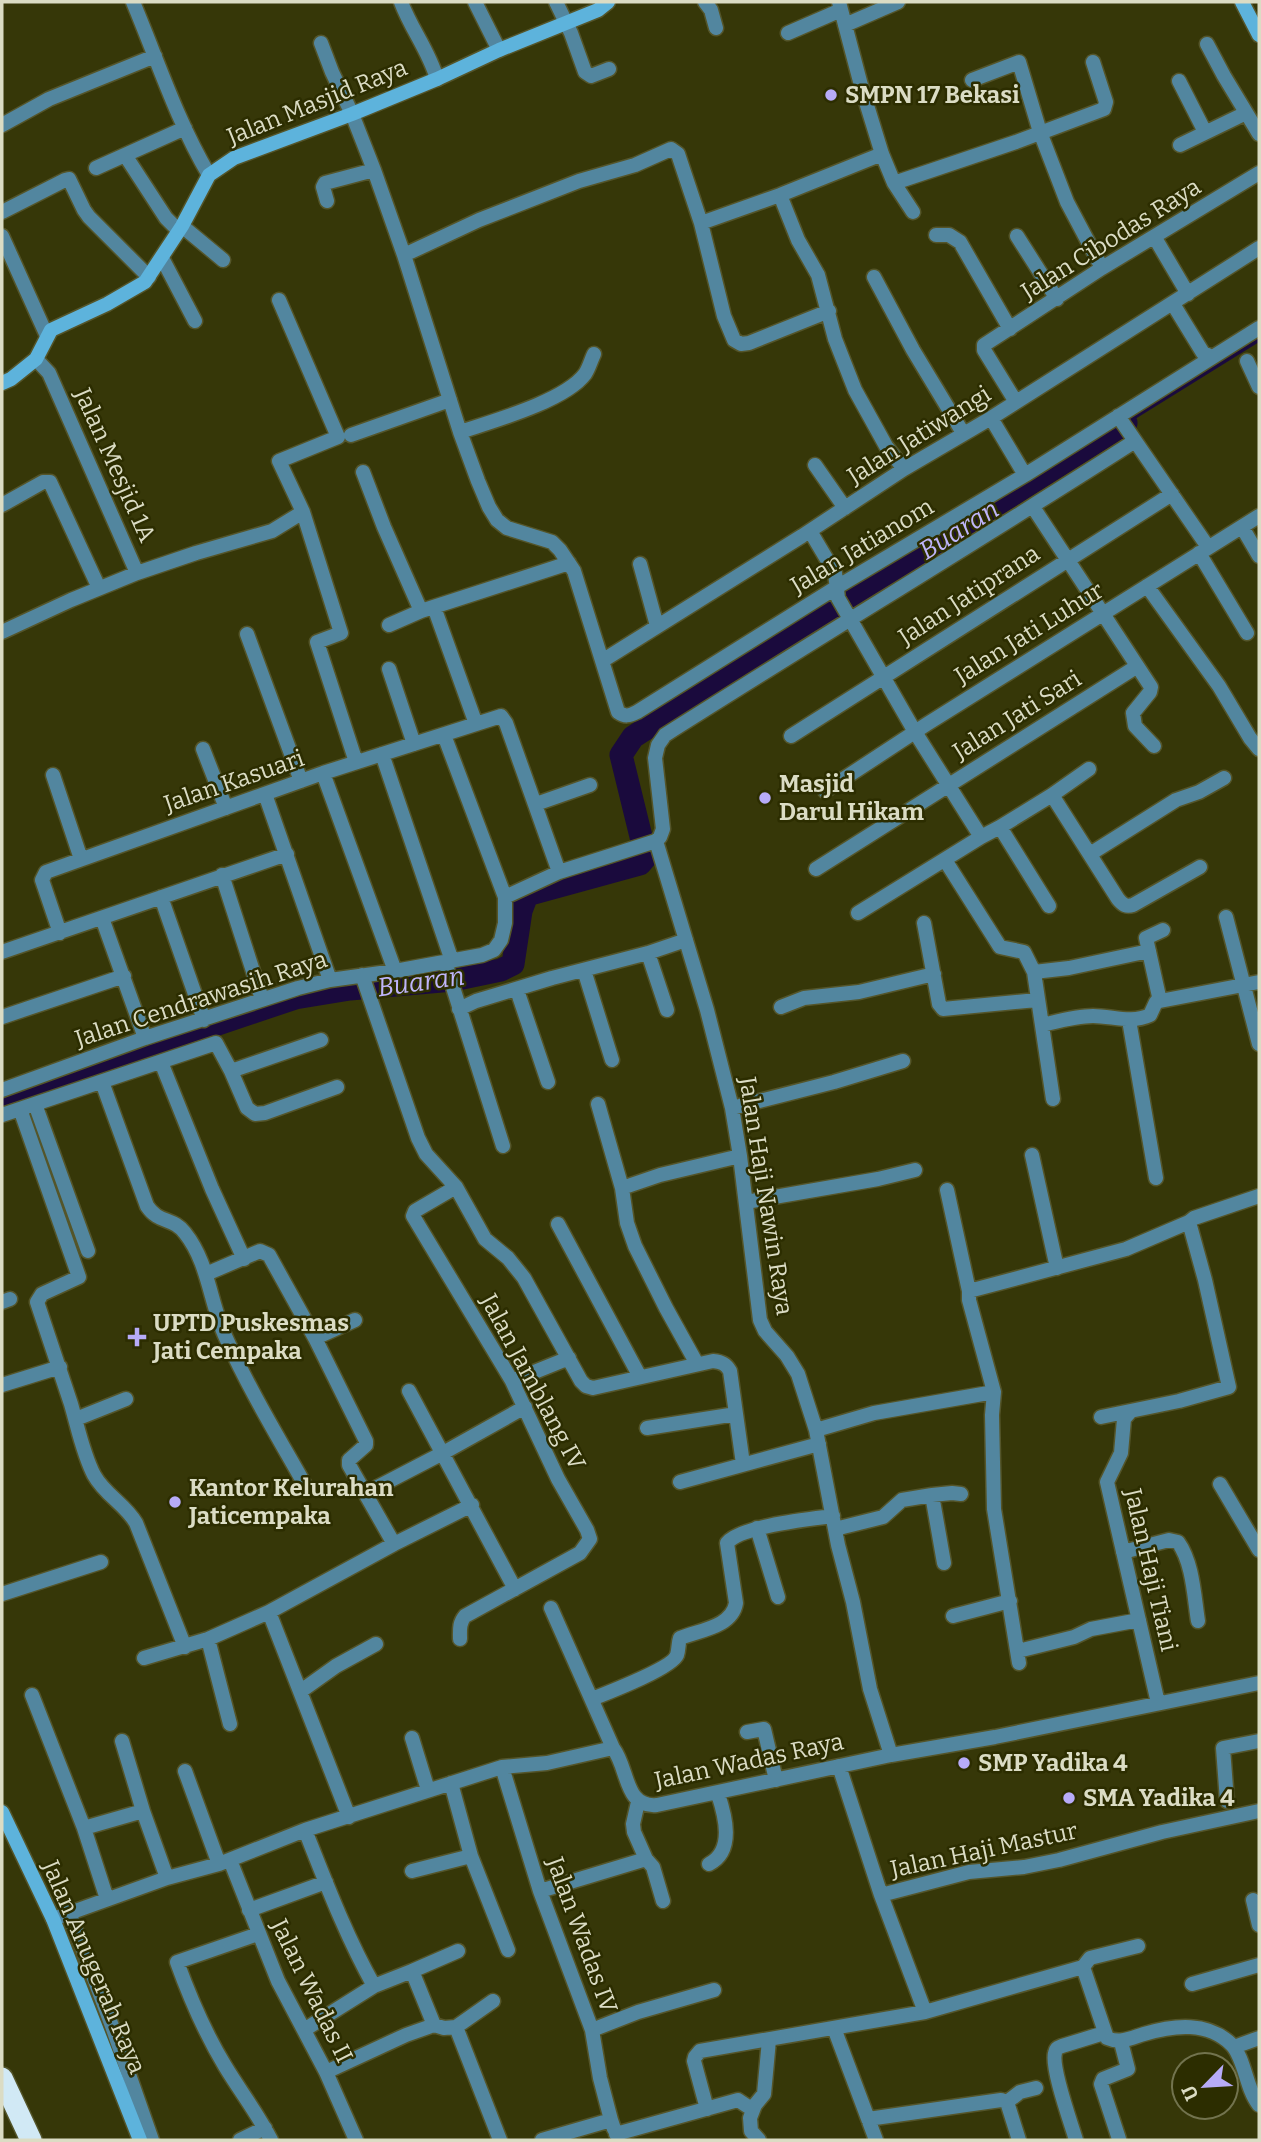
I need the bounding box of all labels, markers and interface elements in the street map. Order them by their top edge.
street label: Jalan Masjid Raya [222,53,411,151]
place label: SMPN 17 Bekasi [845,81,1020,109]
marker: SMPN 17 Bekasi [823,87,839,103]
street label: Jalan Cibodas Raya [1015,172,1206,306]
street label: Jalan Jatiwangi [841,380,996,491]
street label: Jalan Mesjid 1A [68,383,161,546]
street label: Jalan Jatianom [785,492,938,600]
water label: Buaran [914,494,1004,566]
street label: Jalan Jatiprana [892,539,1045,651]
street label: Jalan Jati Luhur [949,576,1109,690]
street label: Jalan Jati Sari [947,664,1086,766]
street label: Jalan Kasuari [159,744,308,818]
place label: Masjid Darul Hikam [779,770,924,826]
marker: Masjid Darul Hikam [757,790,773,806]
street label: Jalan Cendrawasih Raya [70,945,331,1053]
water label: Buaran [375,961,467,1003]
street label: Jalan Haji Nawin Raya [733,1074,799,1317]
street label: Jalan Jamblang IV [474,1288,591,1475]
place label: UPTD Puskesmas Jati Cempaka [151,1309,349,1365]
marker: UPTD Puskesmas Jati Cempaka [127,1327,147,1347]
place label: Kantor Kelurahan Jaticempaka [187,1474,394,1530]
street label: Jalan Haji Tiani [1118,1485,1183,1654]
marker: Kantor Kelurahan Jaticempaka [167,1494,183,1510]
street label: Jalan Wadas Raya [651,1727,846,1795]
place label: SMP Yadika 4 [978,1749,1128,1777]
marker: SMP Yadika 4 [956,1755,972,1771]
place label: SMA Yadika 4 [1083,1784,1235,1812]
marker: SMA Yadika 4 [1061,1790,1077,1806]
street label: Jalan Haji Mastur [887,1816,1080,1884]
street label: Jalan Wadas IV [540,1852,623,2017]
street label: Jalan Anugerah Raya [36,1855,152,2078]
street label: Jalan Wadas II [265,1914,359,2067]
north arrow [1170,2051,1240,2121]
text: U [1177,2082,1203,2104]

